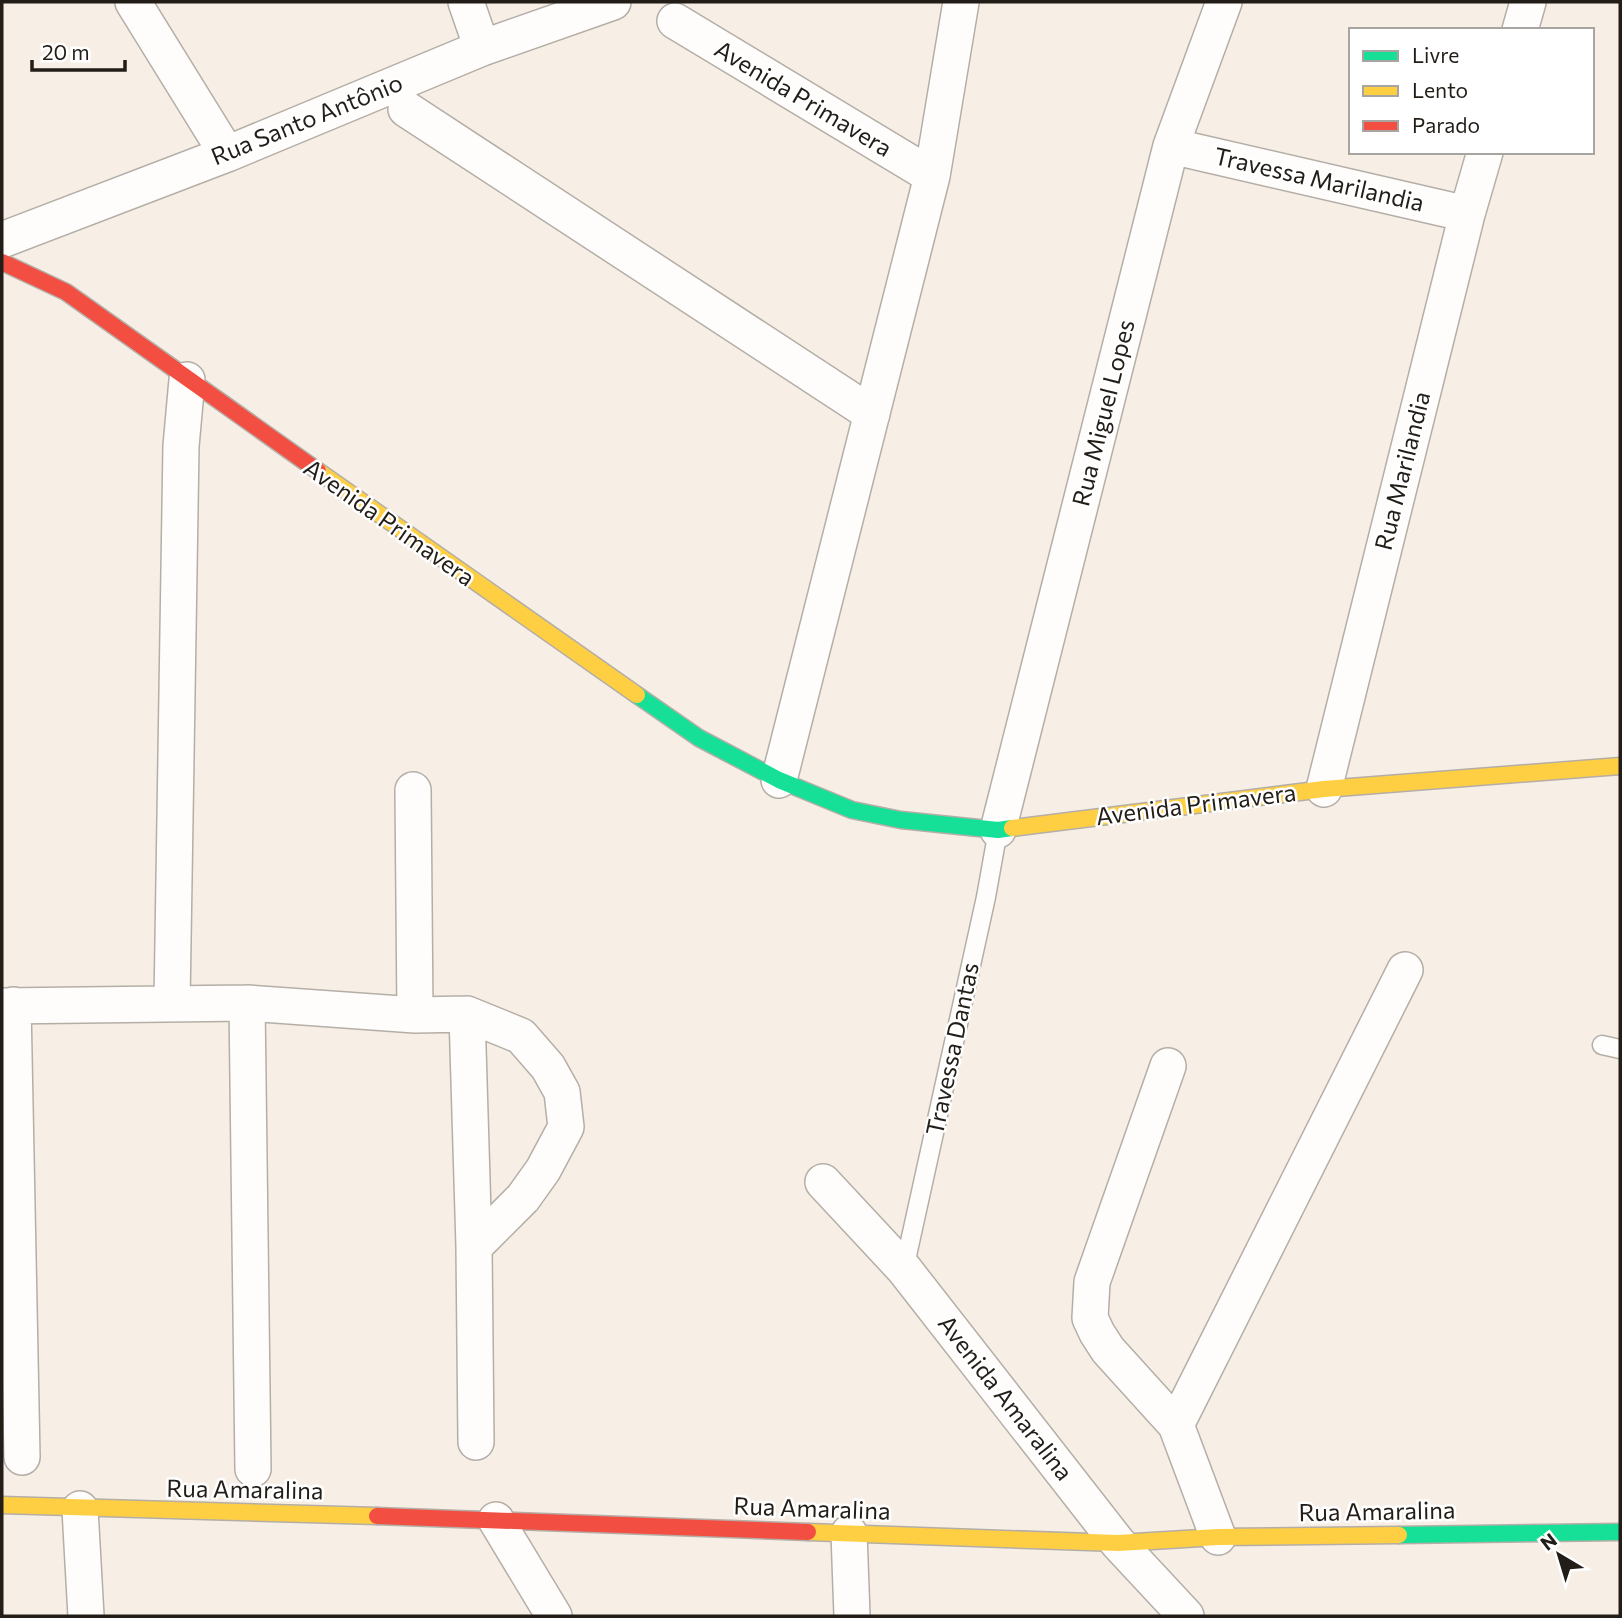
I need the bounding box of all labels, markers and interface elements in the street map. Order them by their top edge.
scale bar [32,28,124,72]
legend [1349,28,1594,154]
street label: Avenida Primavera [710,33,898,162]
text: 20 m [42,39,90,64]
text: Livre [1412,42,1459,67]
street label: Rua Santo Antônio [206,67,406,170]
text: Lento [1412,77,1468,102]
text: Parado [1412,112,1480,137]
street label: Travessa Marilandia [1212,140,1427,217]
street label: Rua Miguel Lopes [1065,316,1140,509]
street label: Rua Marilandia [1368,388,1435,553]
street label: Avenida Primavera [299,452,481,591]
street label: Avenida Primavera [1094,777,1298,830]
street label: Travessa Dantas [919,960,984,1138]
street label: Avenida Amaralina [933,1309,1080,1485]
street label: Rua Amaralina [166,1473,324,1504]
street label: Rua Amaralina [733,1490,891,1525]
street label: Rua Amaralina [1298,1495,1456,1526]
north arrow [1524,1520,1594,1590]
text: N [1536,1528,1561,1555]

